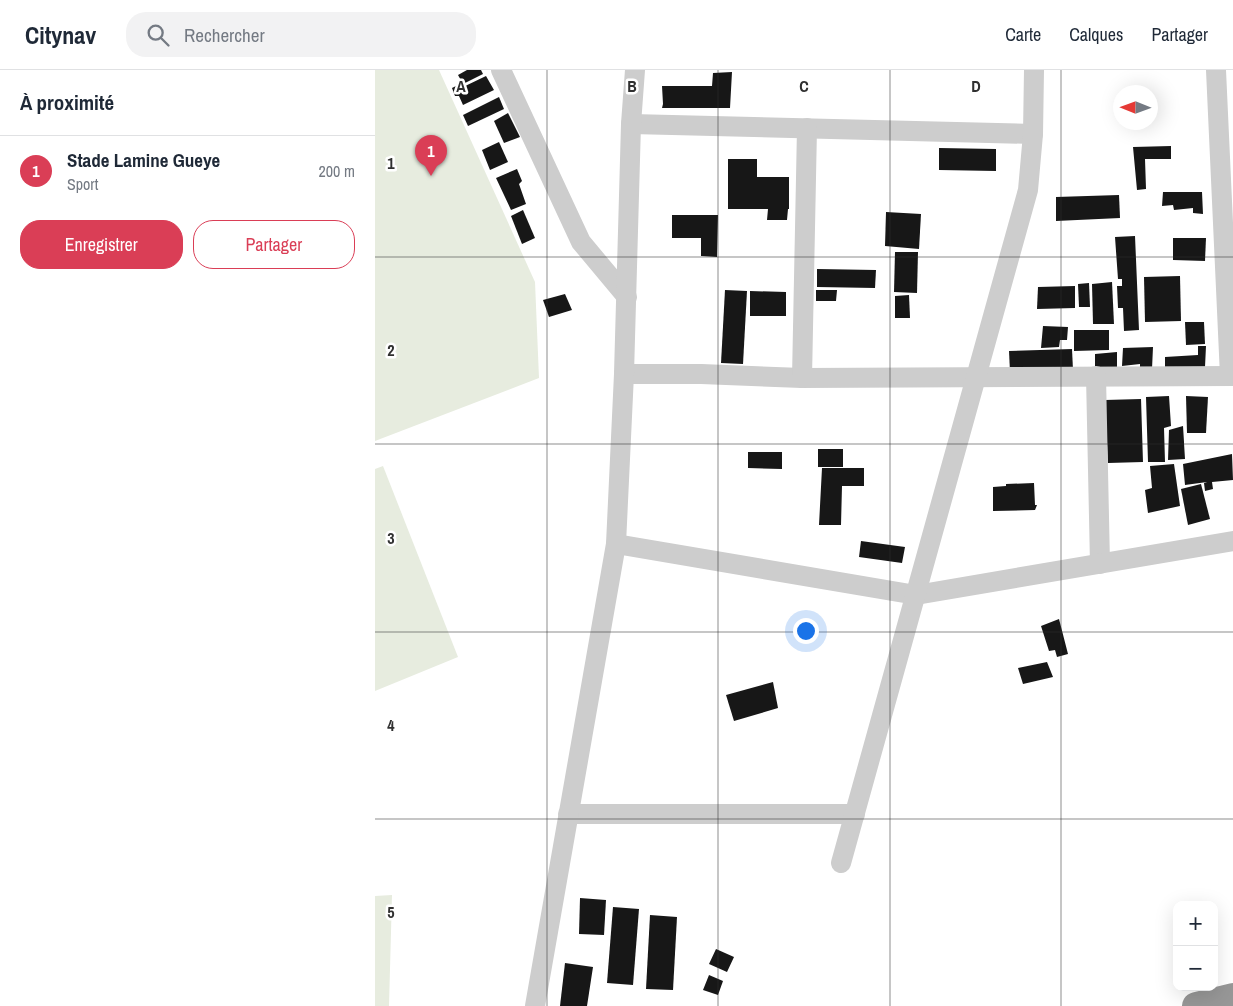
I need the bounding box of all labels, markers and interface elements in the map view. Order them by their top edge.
search box [126,12,476,57]
text: Citynav [25,19,96,51]
icon: search [144,21,172,49]
text: Rechercher [184,22,265,48]
text: Carte [1005,22,1041,47]
text: Calques [1069,22,1123,47]
text: Partager [1151,22,1208,47]
text: A [456,75,466,97]
text: B [627,75,637,97]
text: C [799,75,809,97]
text: D [971,75,981,97]
north arrow [1113,85,1158,130]
text: À proximité [20,88,114,117]
pin: 1 [415,135,447,176]
text: Stade Lamine Gueye [67,147,220,173]
text: 1 [387,152,395,174]
text: 1 [32,160,40,182]
text: 200 m [319,160,355,182]
text: Sport [67,173,98,195]
button: Enregistrer [20,220,183,269]
button: Partager [193,220,355,269]
text: 2 [387,339,395,361]
text: 3 [387,527,395,549]
your location [793,618,819,644]
text: 4 [387,714,395,736]
text: 5 [387,901,395,923]
map controls [1173,901,1218,991]
button: + [1173,901,1218,946]
button: − [1173,946,1218,991]

